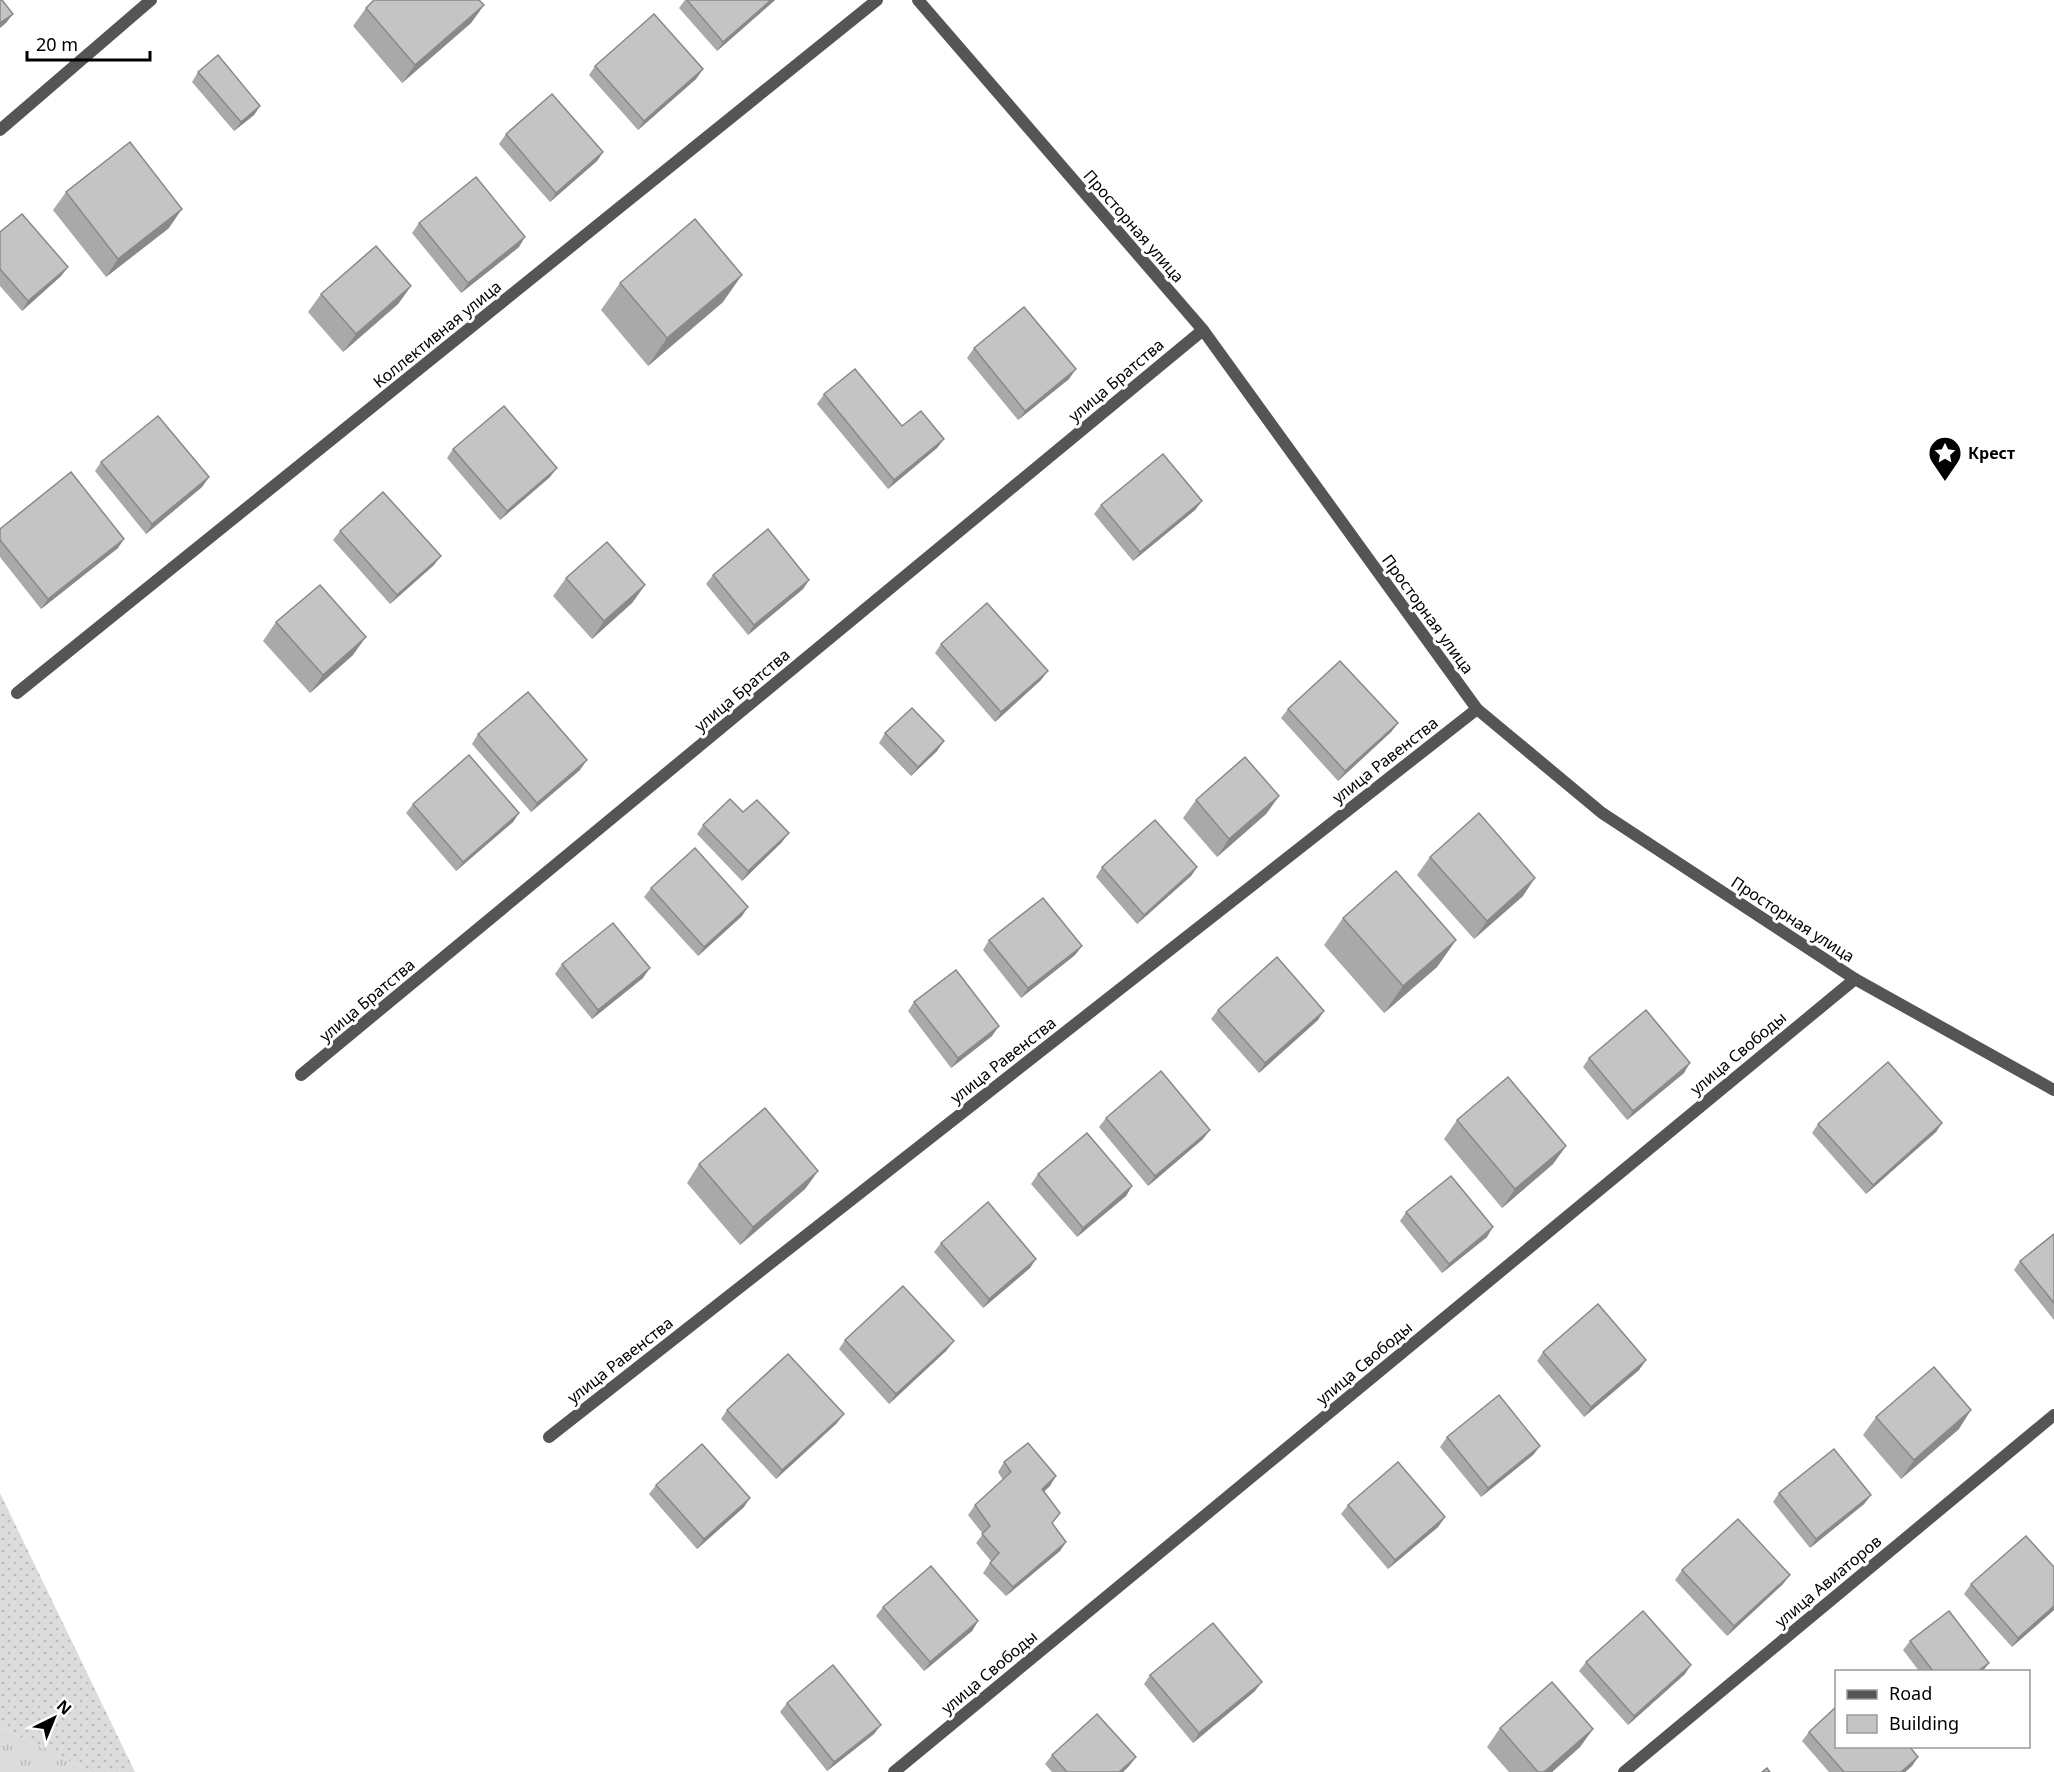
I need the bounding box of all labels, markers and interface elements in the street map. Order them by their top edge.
scale bar [27,24,150,62]
text: 20 m [36,32,78,56]
street label: Просторная улица [1079,165,1189,287]
street label: Коллективная улица [368,275,506,393]
street label: улица Братства [1064,334,1168,426]
place icon: Крест [1927,435,1963,482]
place label: Крест [1968,442,2015,464]
street label: Просторная улица [1377,550,1479,678]
street label: улица Братства [690,644,794,736]
street label: улица Равенства [1328,712,1442,808]
street label: Просторная улица [1727,871,1859,967]
street label: улица Братства [315,954,419,1046]
street label: улица Свободы [1685,1006,1791,1100]
street label: улица Равенства [946,1012,1060,1108]
street label: улица Равенства [563,1312,677,1408]
street label: улица Свободы [1311,1316,1417,1410]
street label: улица Авиаторов [1770,1530,1886,1632]
street label: улица Свободы [936,1625,1042,1719]
legend [1835,1670,2030,1748]
text: Road [1889,1681,1932,1705]
north arrow [24,1688,84,1748]
text: N [52,1695,76,1720]
text: Building [1889,1711,1959,1735]

